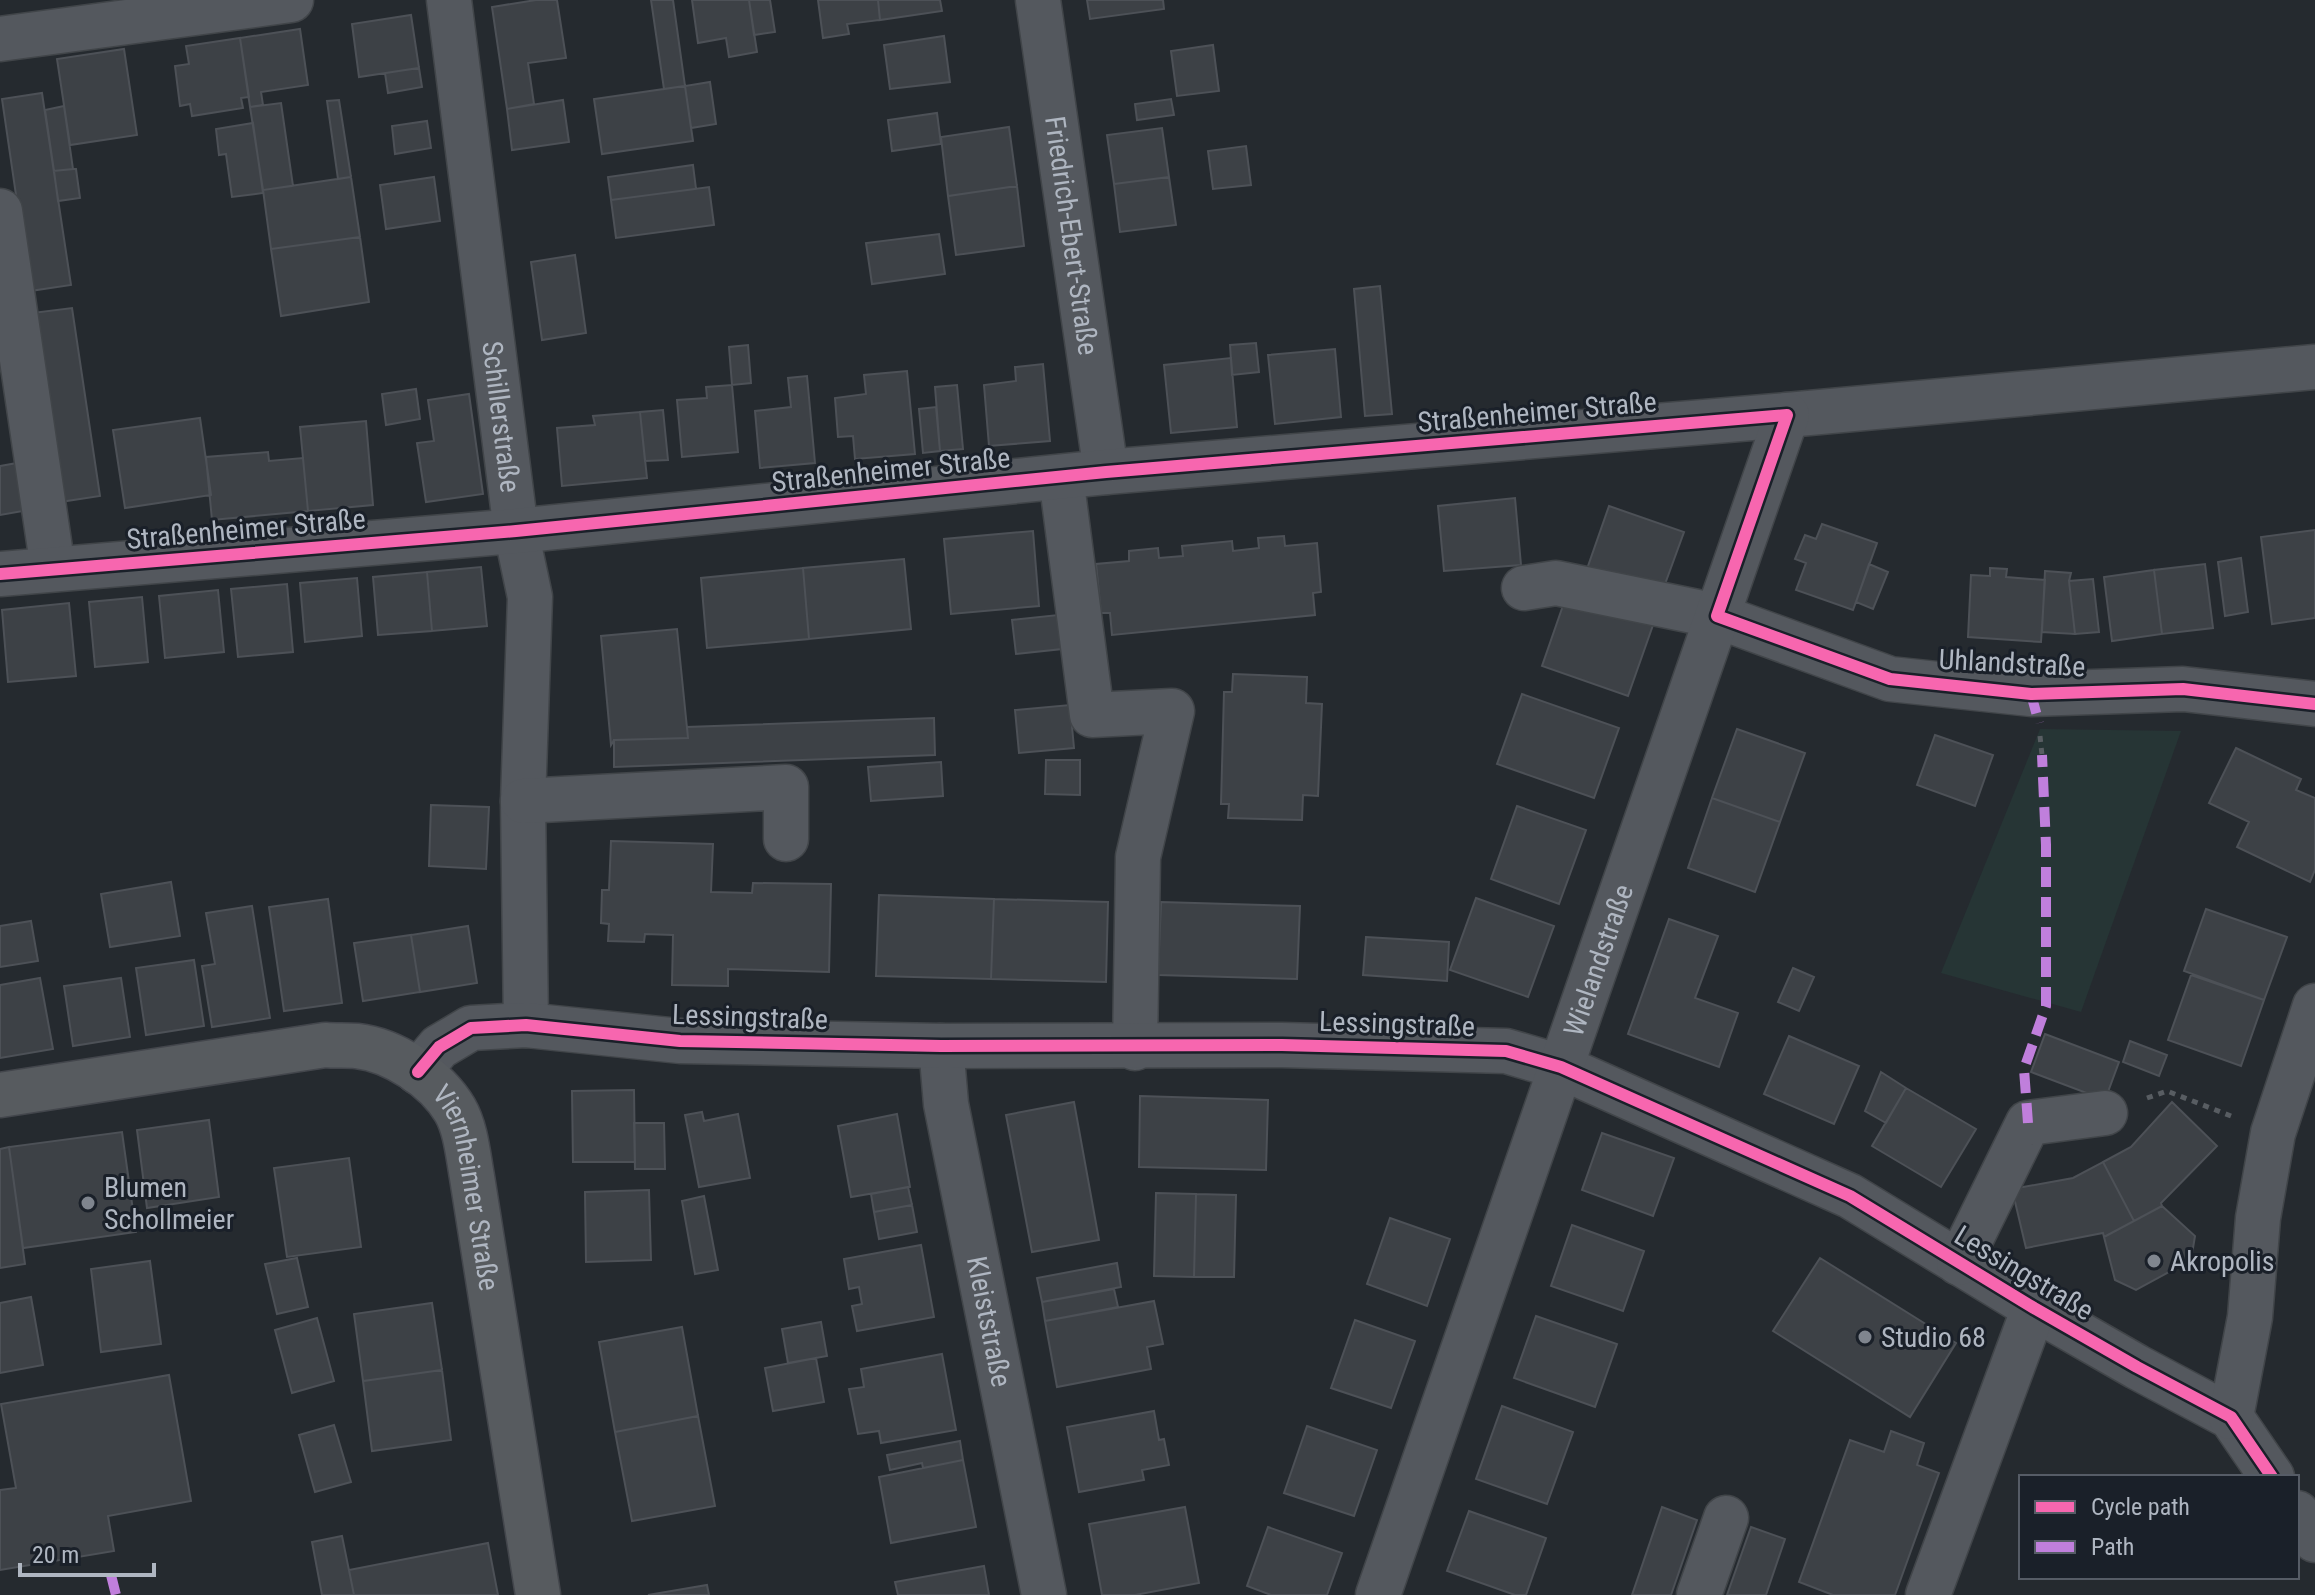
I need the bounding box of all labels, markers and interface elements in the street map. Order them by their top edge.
street label: Friedrich-Ebert-Straße [1038,114,1105,357]
street label: Schillerstraße [476,339,527,494]
street label: Straßenheimer Straße [1416,385,1658,439]
street label: Straßenheimer Straße [770,441,1012,499]
street label: Straßenheimer Straße [125,502,367,556]
street label: Uhlandstraße [1938,643,2086,683]
street label: Wielandstraße [1557,880,1640,1040]
street label: Lessingstraße [671,998,829,1036]
street label: Lessingstraße [1318,1005,1476,1043]
street label: Viernheimer Straße [426,1078,506,1293]
place label: Blumen Schollmeier [104,1171,234,1236]
marker: Blumen Schollmeier [79,1194,97,1212]
street label: Lessingstraße [1949,1219,2099,1327]
place label: Akropolis [2170,1245,2275,1278]
marker: Akropolis [2145,1252,2163,1270]
street label: Kleiststraße [960,1253,1019,1390]
place label: Studio 68 [1881,1321,1986,1354]
marker: Studio 68 [1856,1328,1874,1346]
legend [2019,1475,2299,1579]
text: Cycle path [2091,1493,2190,1521]
scale bar [20,1527,154,1577]
text: Path [2091,1533,2134,1561]
text: 20 m [32,1541,79,1569]

